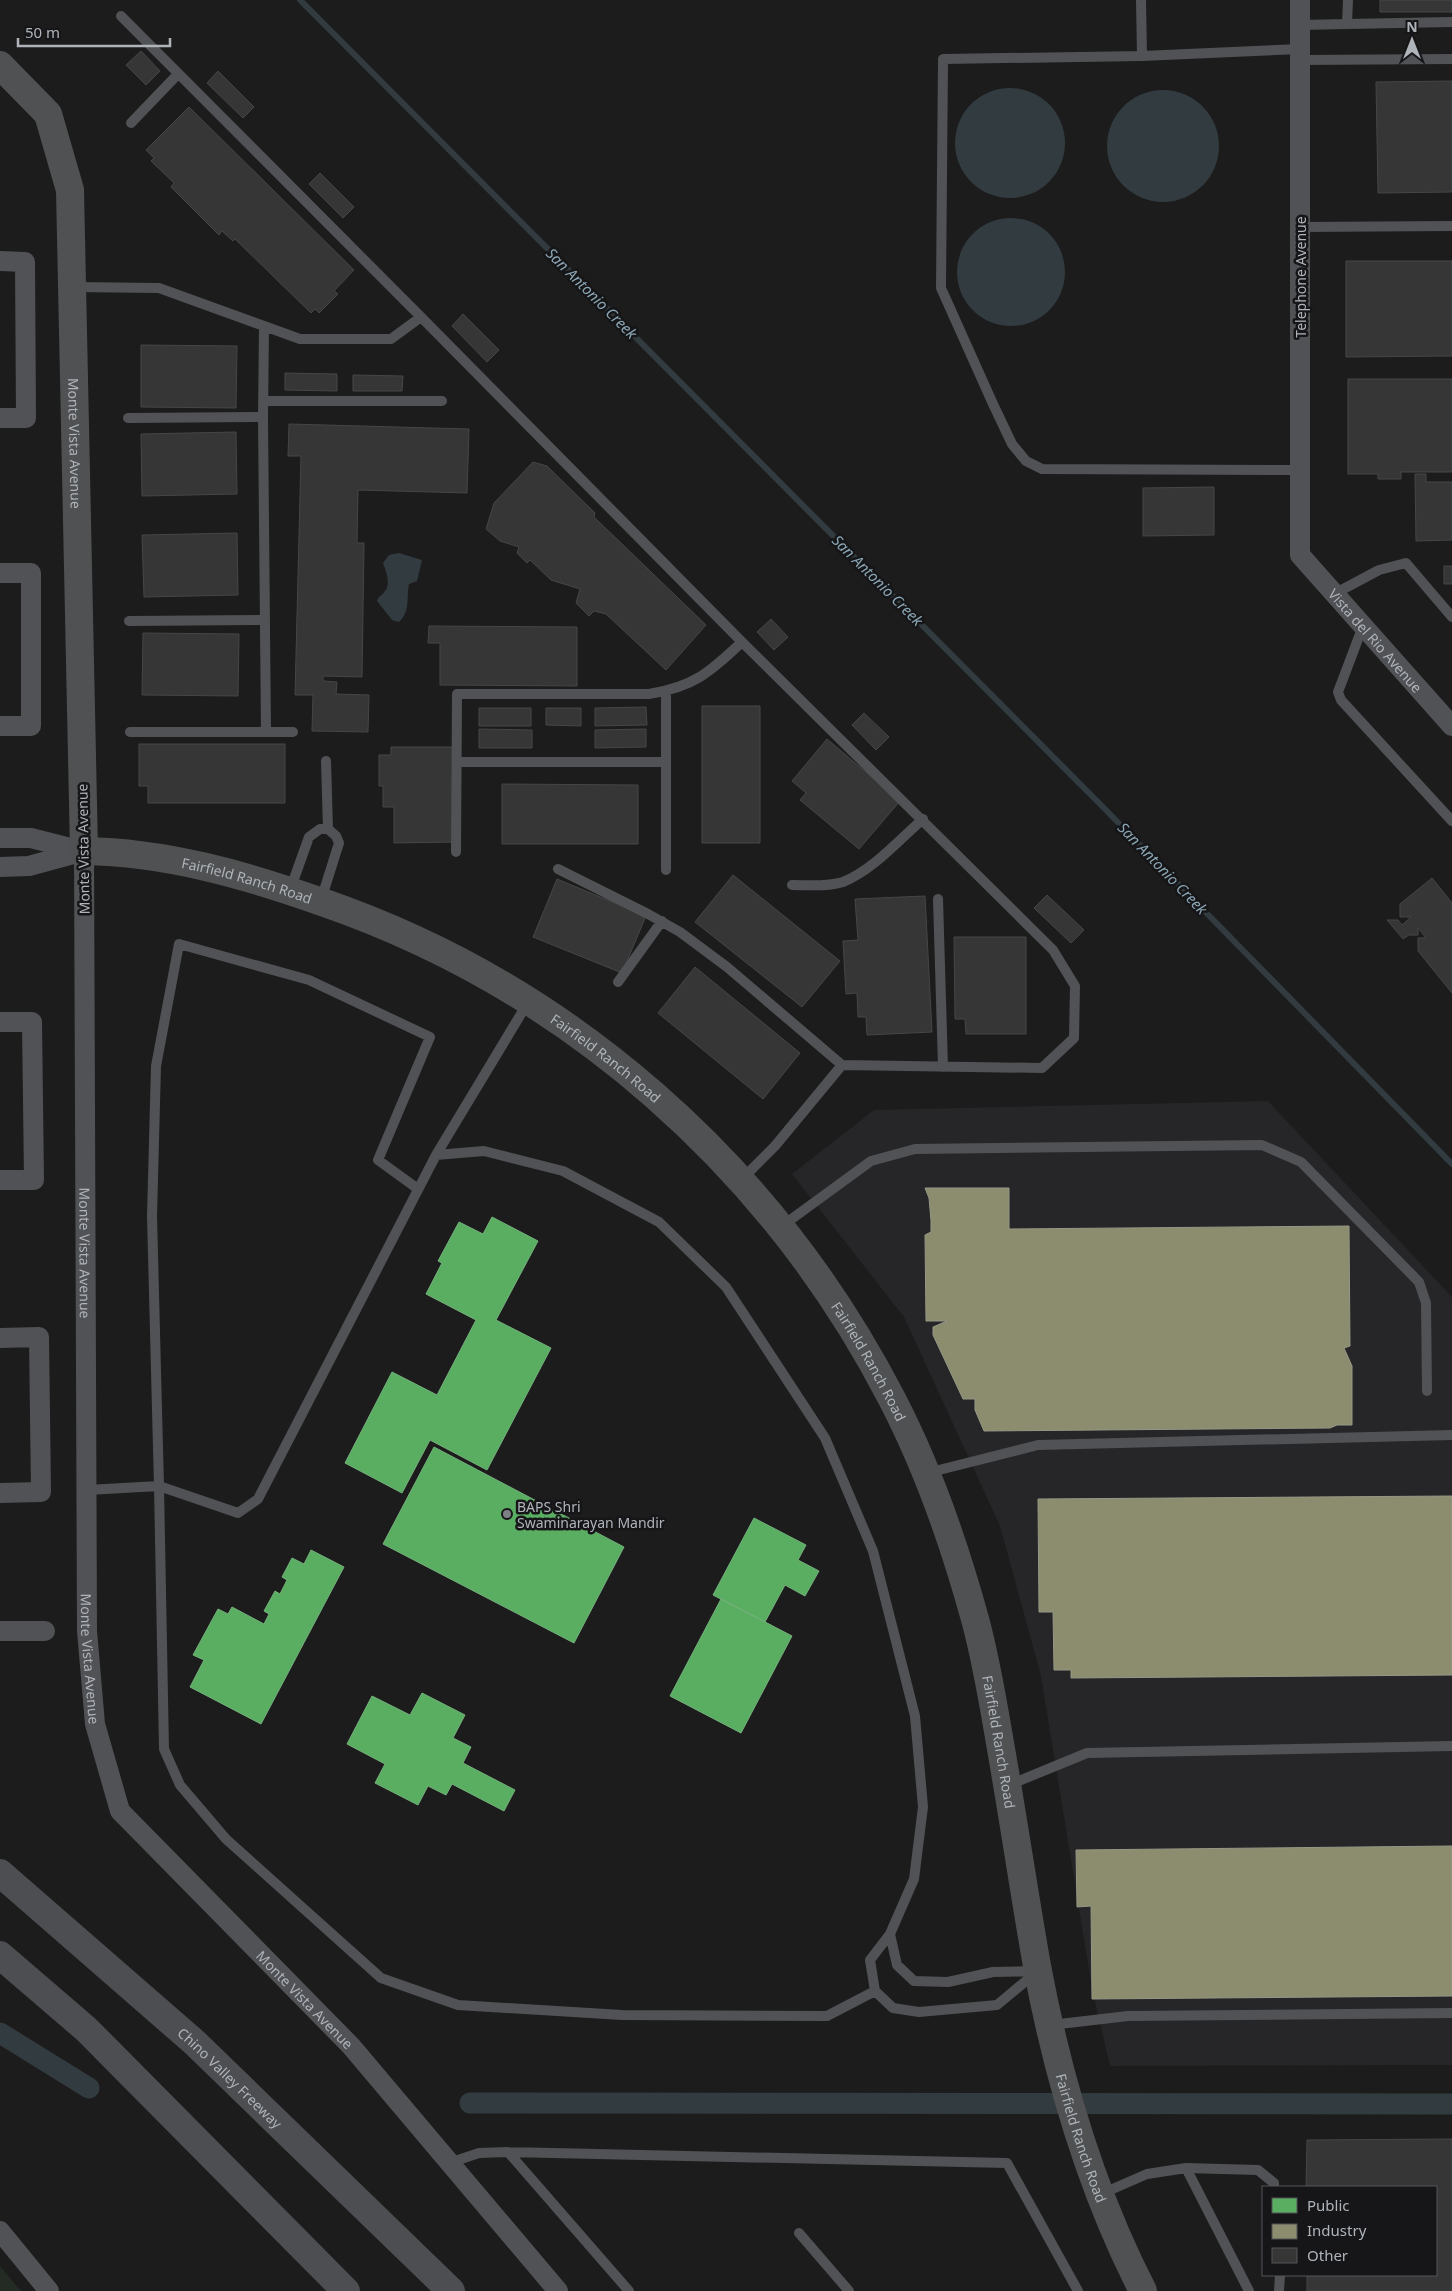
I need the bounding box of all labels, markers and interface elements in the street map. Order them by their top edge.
scale bar [18,15,170,47]
north arrow [1387,15,1437,65]
text: N [1406,17,1418,36]
text: 50 m [25,22,60,42]
street label: Telephone Avenue [1291,216,1310,338]
water label: San Antonio Creek [542,243,642,343]
street label: Monte Vista Avenue [64,378,86,509]
water label: San Antonio Creek [828,530,928,630]
street label: Vista del Rio Avenue [1325,584,1427,696]
street label: Monte Vista Avenue [72,783,94,915]
water label: San Antonio Creek [1114,818,1213,919]
street label: Fairfield Ranch Road [180,853,315,907]
street label: Fairfield Ranch Road [547,1009,665,1106]
street label: Monte Vista Avenue [76,1187,95,1319]
street label: Fairfield Ranch Road [828,1298,911,1424]
place label: BAPS Shri Swaminarayan Mandir [517,1497,665,1532]
marker: BAPS Shri Swaminarayan Mandir [501,1508,513,1520]
street label: Monte Vista Avenue [77,1593,104,1725]
street label: Fairfield Ranch Road [979,1674,1020,1810]
street label: Monte Vista Avenue [252,1946,358,2053]
street label: Chino Valley Freeway [174,2023,287,2133]
street label: Fairfield Ranch Road [1052,2071,1112,2205]
legend [1262,2186,1437,2276]
text: Public [1307,2195,1350,2215]
text: Industry [1307,2220,1367,2240]
text: Other [1307,2245,1348,2265]

